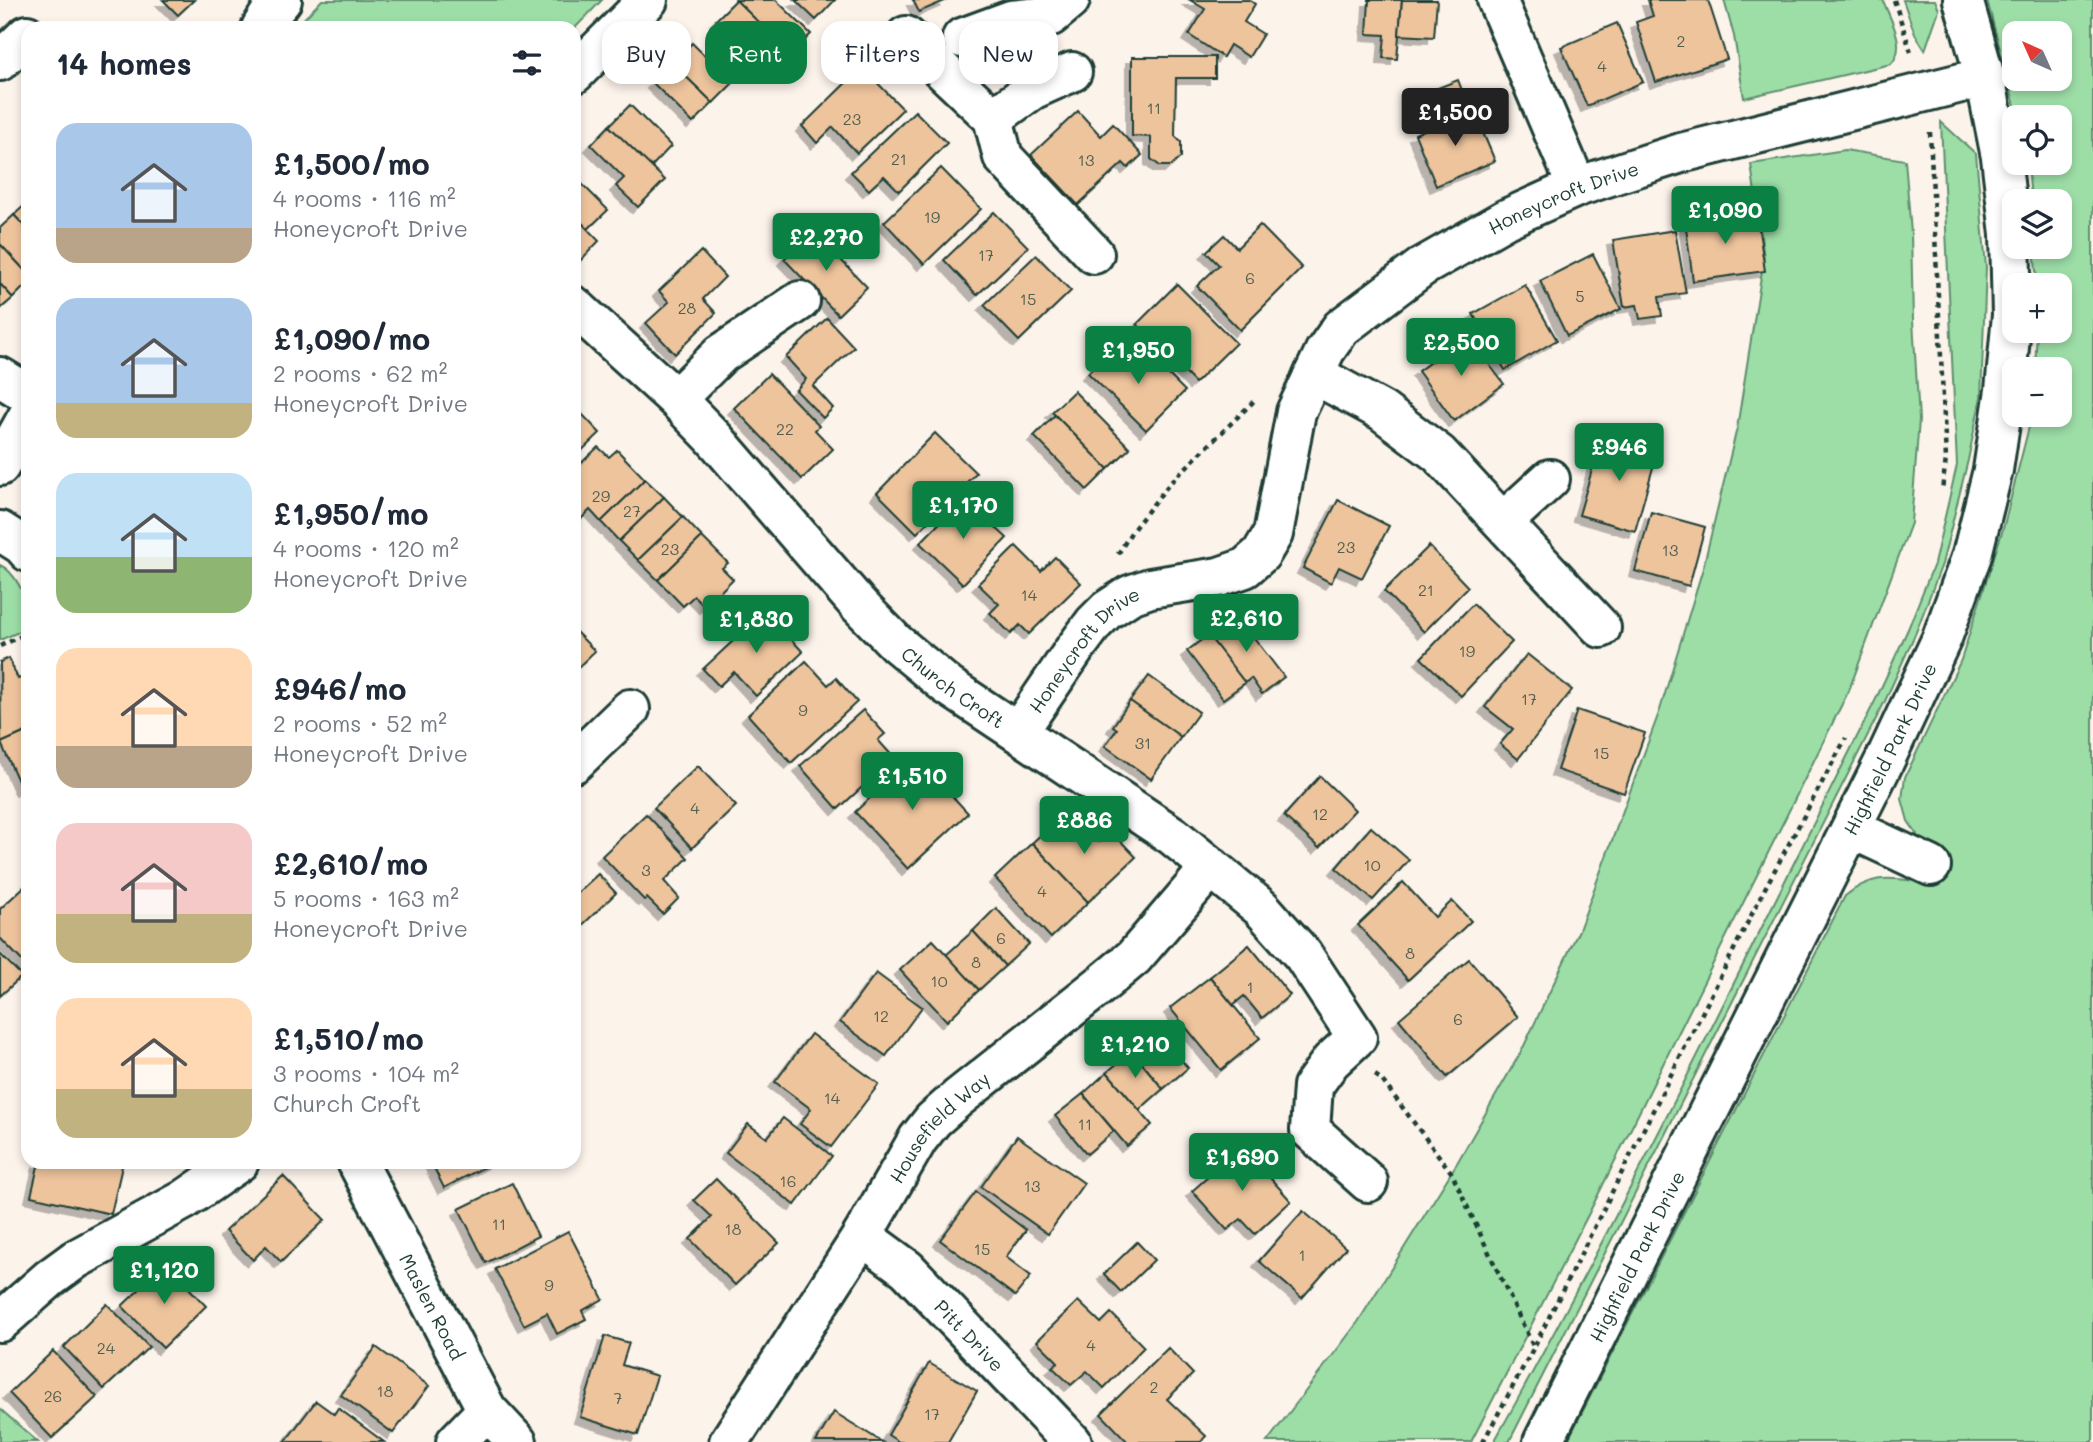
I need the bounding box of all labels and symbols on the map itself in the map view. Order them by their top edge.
north arrow [2002,21,2072,91]
house number: 2 [1677,30,1685,51]
house number: 4 [1597,55,1607,76]
pin: £1,500 [1398,88,1512,148]
house number: 11 [1147,97,1161,118]
house number: 23 [843,108,861,129]
house number: 21 [891,148,907,169]
house number: 13 [1078,149,1094,170]
street label: Honeycroft Drive [1483,155,1642,239]
pin: £1,090 [1668,187,1782,246]
house number: 19 [924,206,940,227]
pin: £2,270 [769,214,883,273]
house number: 17 [978,244,994,265]
house number: 6 [1245,267,1255,288]
house number: 5 [1575,285,1585,306]
house number: 15 [1020,288,1036,309]
house number: 28 [678,297,697,318]
pin: £2,500 [1404,318,1518,378]
pin: £1,950 [1081,326,1195,386]
house number: 22 [776,418,794,439]
pin: £946 [1578,424,1660,483]
pin: £1,170 [906,482,1020,541]
house number: 29 [592,485,610,506]
house number: 27 [623,500,641,521]
house number: 23 [1337,536,1355,557]
house number: 23 [661,538,679,559]
house number: 13 [1662,539,1678,560]
house number: 21 [1418,579,1434,600]
street label: Honeycroft Drive [1023,580,1142,717]
house number: 14 [1021,584,1038,605]
pin: £2,610 [1189,594,1303,654]
pin: £1,830 [699,596,813,655]
street label: Church Croft [897,640,1010,733]
house number: 19 [1459,640,1475,661]
street label: Highfield Park Drive [1837,658,1941,839]
house number: 17 [1521,688,1537,709]
house number: 9 [798,699,808,720]
house number: 31 [1135,732,1151,753]
house number: 15 [1593,742,1609,763]
pin: £1,510 [855,752,969,812]
pin: £886 [1043,796,1125,856]
house number: 4 [690,797,700,818]
house number: 12 [1312,803,1328,824]
house number: 10 [1363,854,1381,875]
house number: 3 [641,859,651,880]
house number: 4 [1037,880,1047,901]
house number: 6 [996,927,1006,948]
house number: 8 [1405,942,1415,963]
house number: 8 [971,951,981,972]
house number: 10 [930,970,948,991]
house number: 1 [1246,976,1254,997]
house number: 12 [873,1005,889,1026]
house number: 6 [1453,1008,1463,1029]
pin: £1,210 [1078,1020,1192,1080]
street label: Housefield Way [883,1065,994,1187]
house number: 14 [824,1087,841,1108]
house number: 11 [1078,1113,1092,1134]
pin: £1,690 [1185,1134,1299,1193]
street label: Highfield Park Drive [1583,1166,1690,1346]
house number: 16 [780,1170,796,1191]
house number: 13 [1024,1175,1040,1196]
house number: 11 [492,1213,506,1234]
house number: 18 [725,1218,742,1239]
house number: 15 [974,1238,990,1259]
house number: 1 [1298,1244,1306,1265]
pin: £1,120 [107,1246,221,1306]
street label: Maslen Road [394,1249,471,1364]
house number: 9 [544,1274,554,1295]
street label: Pitt Drive [930,1294,1010,1376]
house number: 4 [1086,1334,1096,1355]
house number: 24 [97,1337,116,1358]
house number: 2 [1150,1376,1158,1397]
house number: 18 [377,1380,394,1401]
house number: 26 [44,1385,62,1406]
house number: 7 [614,1387,623,1408]
house number: 17 [924,1403,940,1424]

